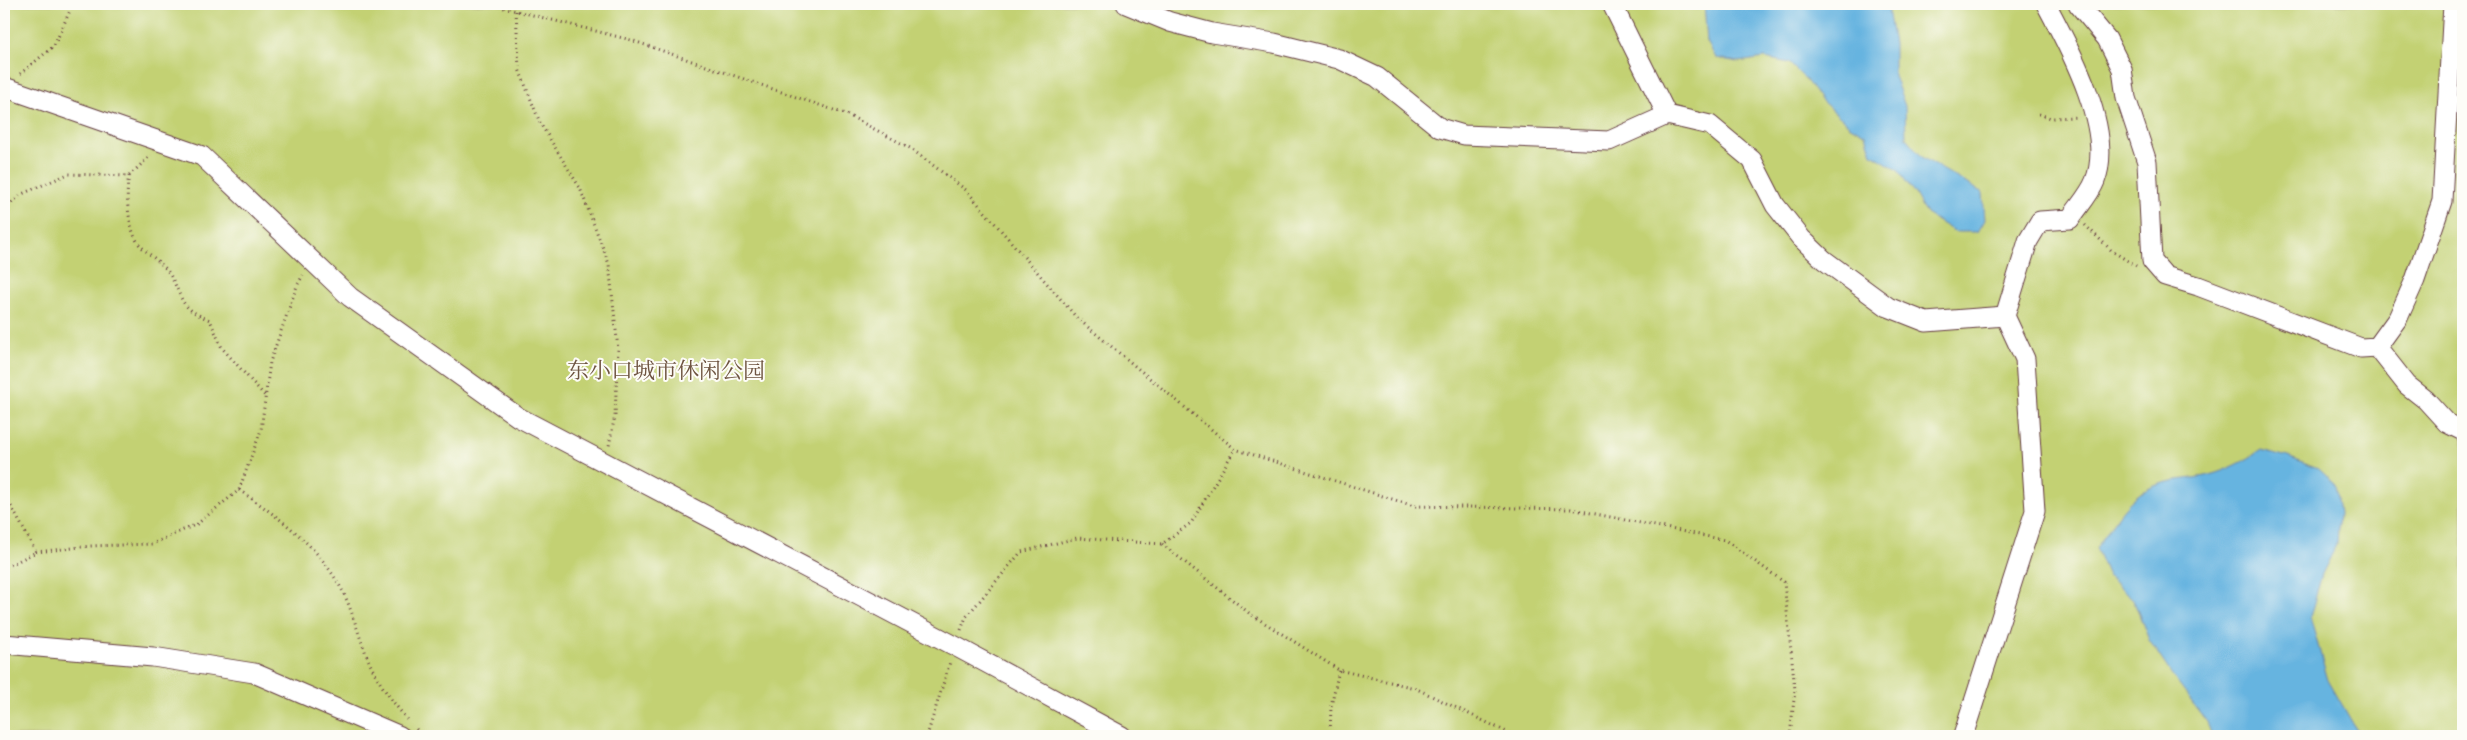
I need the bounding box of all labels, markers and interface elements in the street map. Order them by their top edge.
park label: 东小口城市休闲公园 [567,356,765,385]

